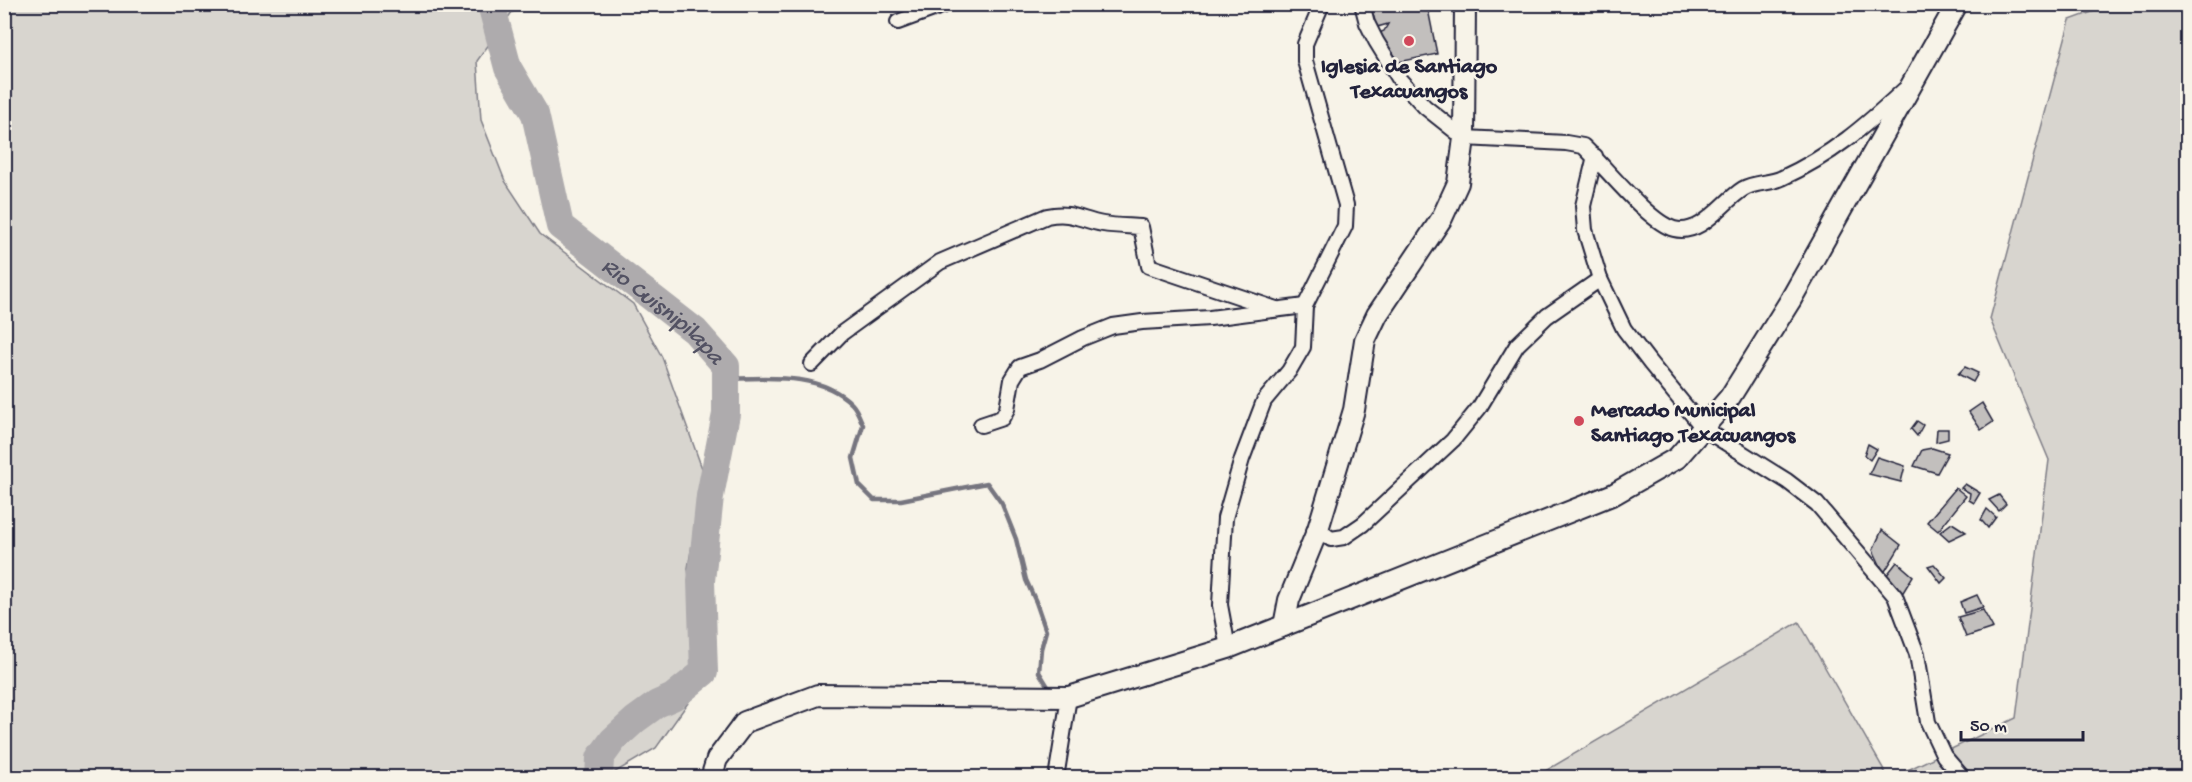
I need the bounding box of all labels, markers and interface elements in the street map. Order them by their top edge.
marker: Iglesia de Santiago Texacuangos [1402,34,1416,48]
place label: Iglesia de Santiago Texacuangos [1321,55,1498,106]
water label: Rio Cuisnipilapa [595,253,730,373]
place label: Mercado Municipal Santiago Texacuangos [1591,399,1797,450]
marker: Mercado Municipal Santiago Texacuangos [1572,414,1586,428]
scale bar [1961,704,2082,742]
text: 50 m [1970,717,2007,738]

